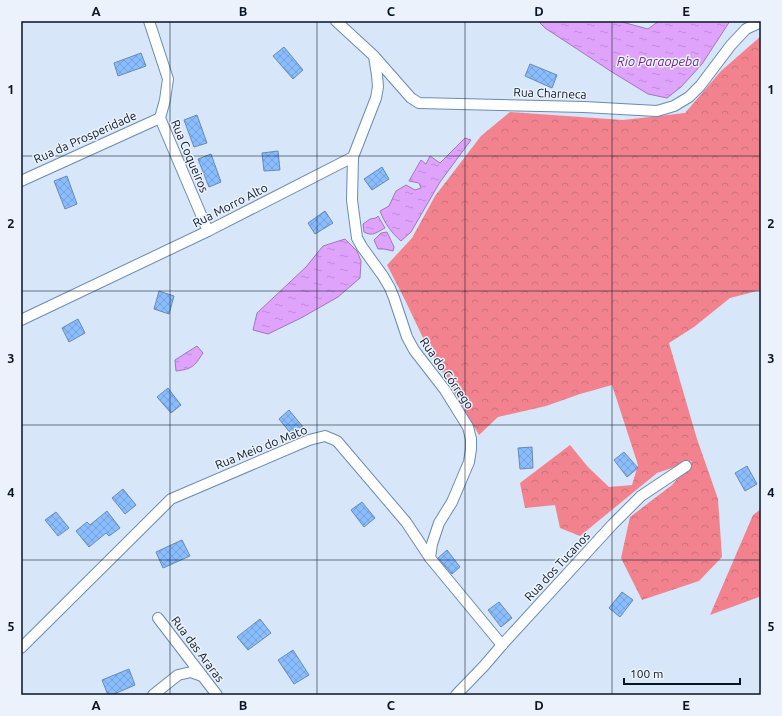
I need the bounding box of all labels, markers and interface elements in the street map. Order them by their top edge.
text: A [91,4,101,18]
text: B [239,4,248,18]
text: C [387,4,396,18]
text: D [534,4,544,18]
text: E [682,4,690,18]
water label: Rio Paraopeba [617,54,699,68]
text: 1 [7,82,15,96]
text: 1 [767,82,775,96]
street label: Rua Charneca [513,85,587,101]
street label: Rua da Prosperidade [32,108,138,166]
street label: Rua Coqueiros [169,118,211,194]
street label: Rua Morro Alto [190,181,270,229]
text: 2 [7,216,15,230]
text: 2 [767,216,775,230]
street label: Rua do Córrego [418,335,476,411]
text: 3 [7,351,15,365]
text: 3 [767,351,775,365]
street label: Rua Meio do Mato [213,423,309,471]
text: 4 [7,485,15,499]
text: 4 [767,485,775,499]
street label: Rua dos Tucanos [522,529,592,603]
street label: Rua das Araras [169,614,227,684]
text: 5 [7,619,15,633]
text: 5 [767,619,775,633]
scale bar [624,660,740,686]
text: 100 m [630,667,663,680]
text: A [91,698,101,712]
text: B [239,698,248,712]
text: C [387,698,396,712]
text: D [534,698,544,712]
text: E [682,698,690,712]

